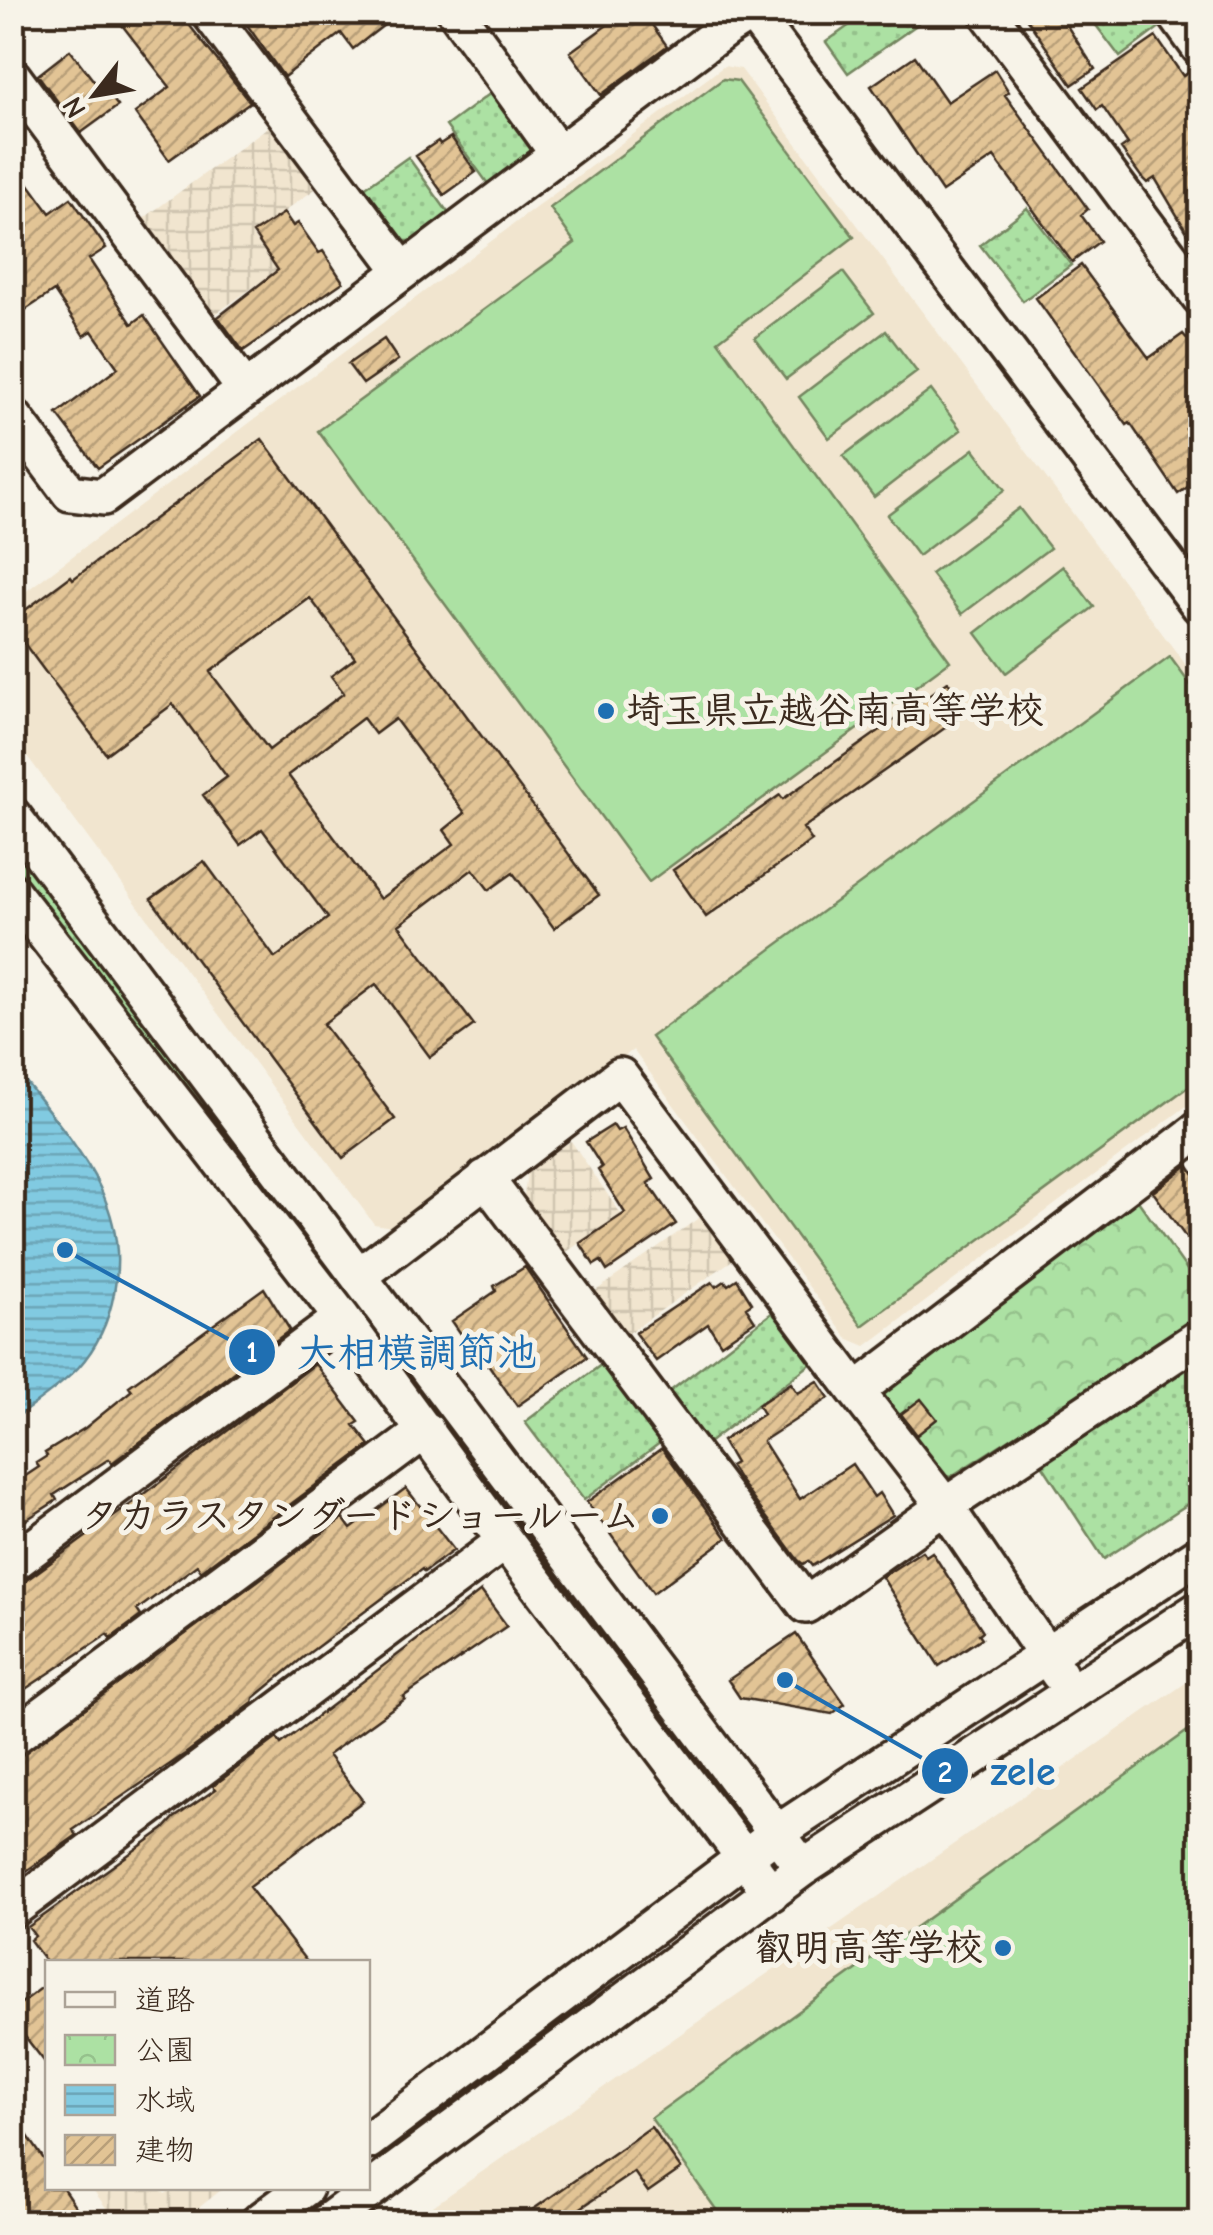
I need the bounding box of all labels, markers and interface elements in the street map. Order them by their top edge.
north arrow [45,45,145,145]
text: N [56,91,93,123]
place label: 埼玉県立越谷南高等学校 [626,689,1044,733]
marker: 埼玉県立越谷南高等学校 [595,700,617,722]
callout: 大相模調節池 [227,1317,557,1387]
text: 大相模調節池 [297,1330,537,1376]
text: 1 [246,1335,258,1370]
place label: タカラスタンダードショールーム [81,1494,640,1538]
marker: タカラスタンダードショールーム [649,1505,671,1527]
callout: zele [920,1736,1075,1806]
text: zele [990,1749,1056,1795]
text: 2 [938,1755,952,1790]
place label: 叡明高等学校 [755,1926,983,1970]
marker: 叡明高等学校 [992,1937,1014,1959]
legend [45,1960,370,2190]
text: 道路 [135,1983,195,2018]
text: 公園 [135,2033,195,2068]
text: 水域 [135,2083,195,2118]
text: 建物 [135,2133,195,2168]

